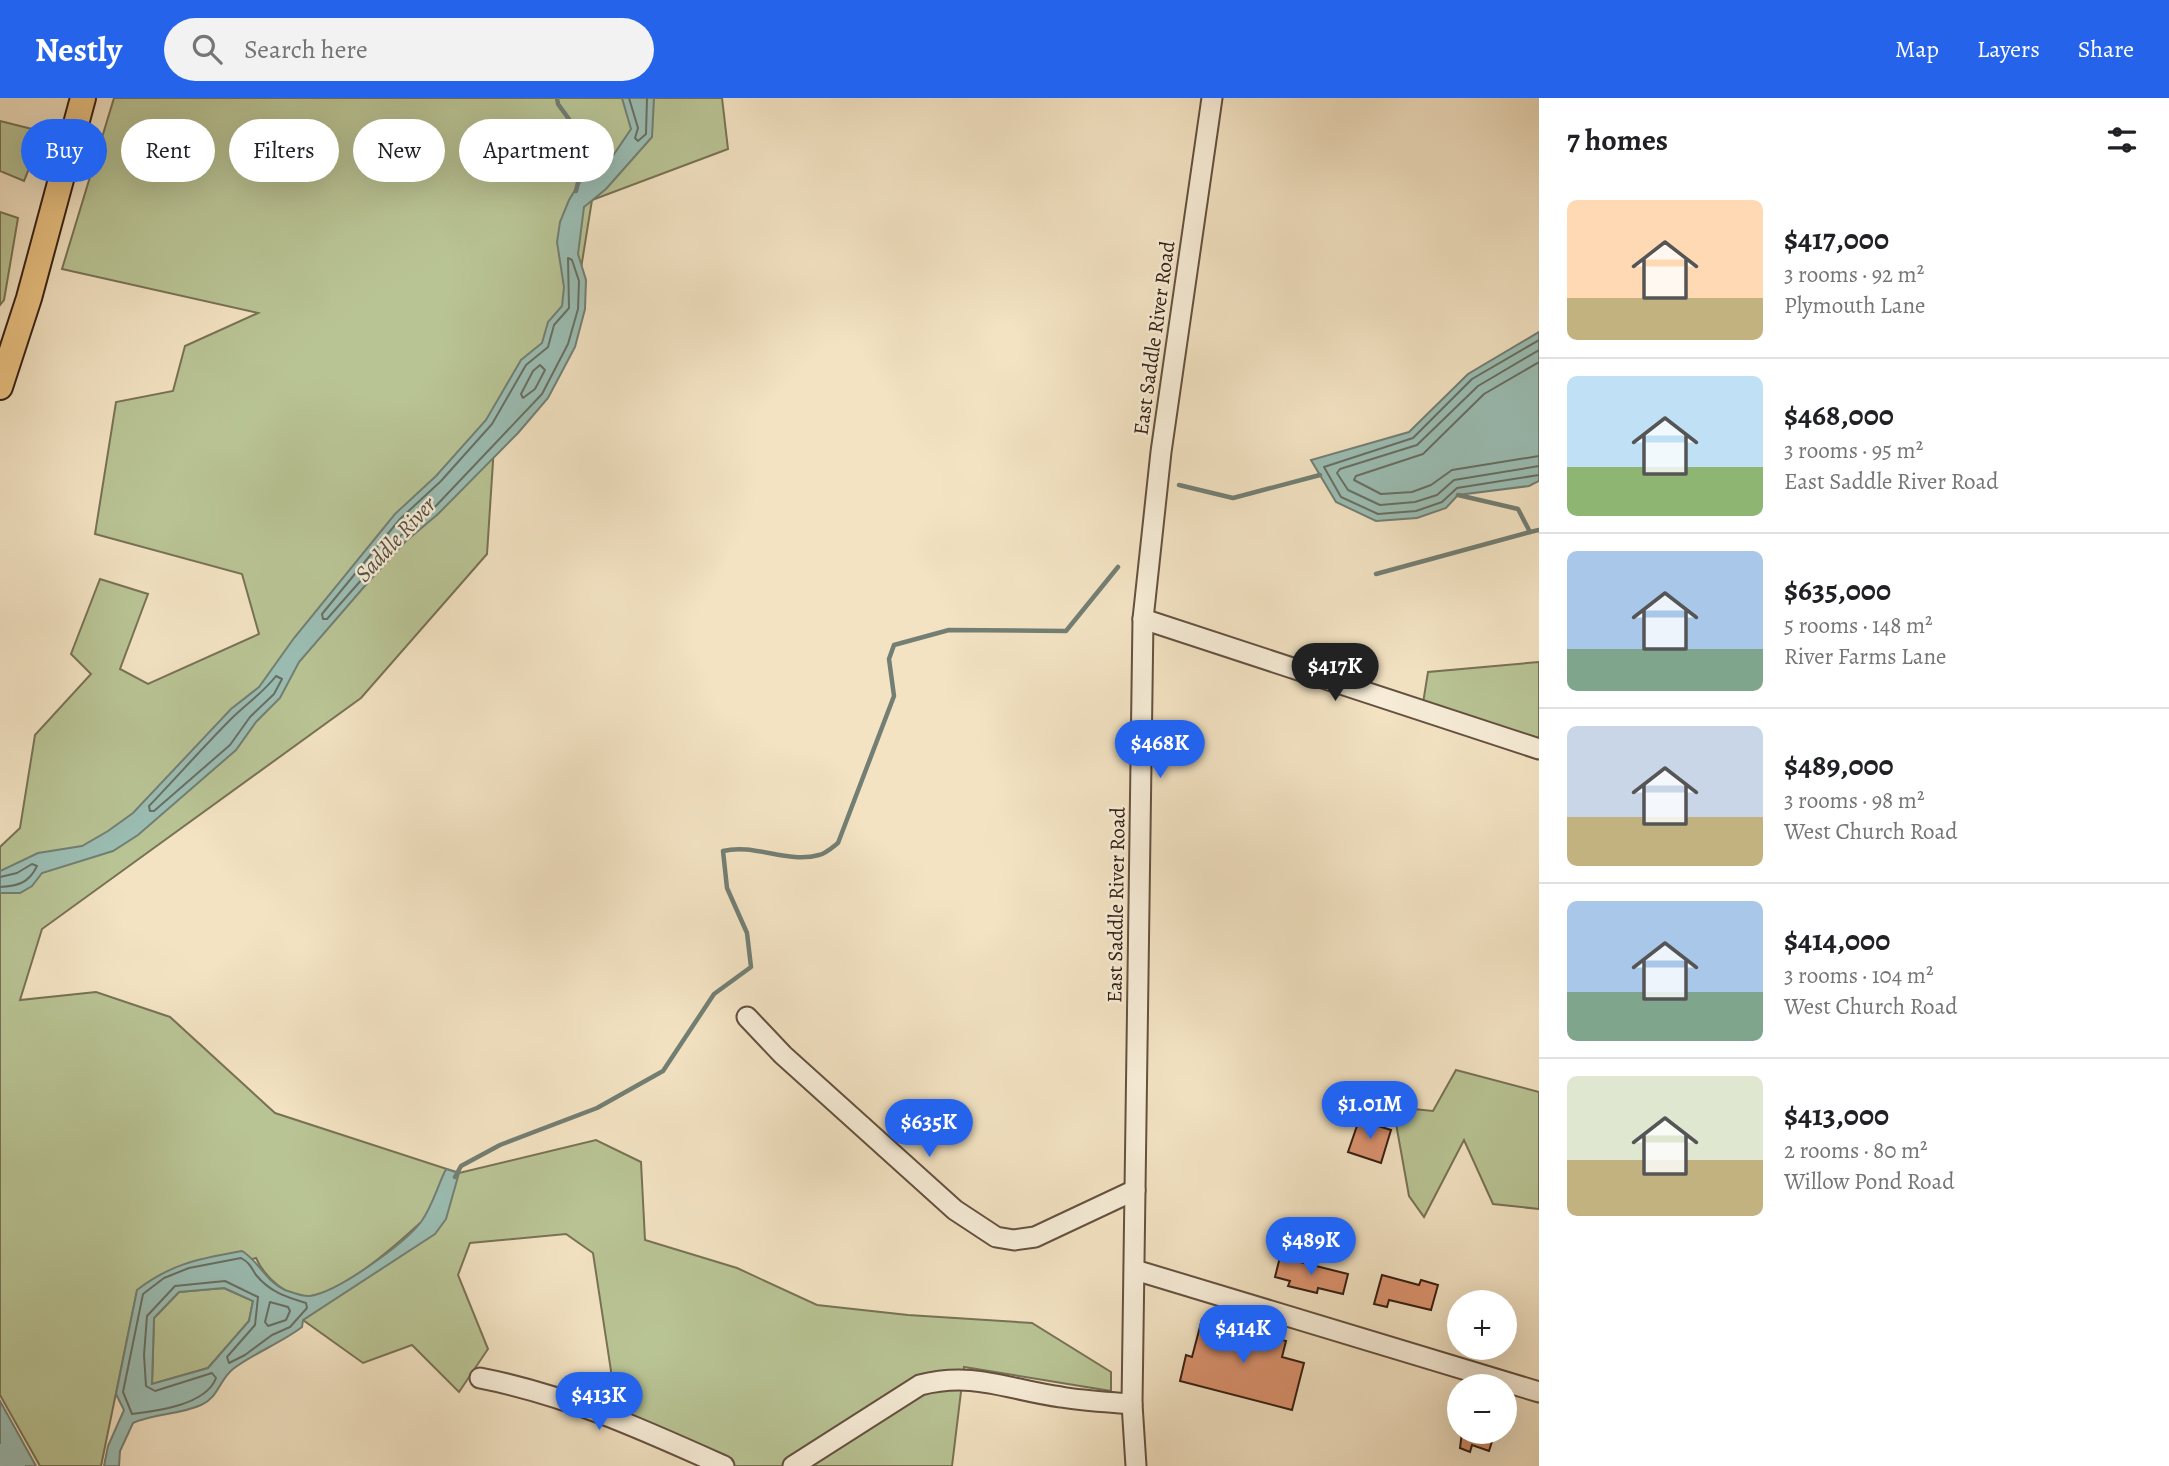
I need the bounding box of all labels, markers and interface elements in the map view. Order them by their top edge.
search box [164,18,654,81]
text: Nestly [35,27,122,72]
icon: search [188,30,226,68]
text: Search here [244,32,368,67]
text: Map [1895,33,1939,65]
text: Layers [1977,33,2040,65]
text: Share [2078,33,2134,65]
chip: Buy [21,119,107,182]
chip: Rent [121,119,215,182]
chip: Filters [229,119,339,182]
chip: New [353,119,445,182]
chip: Apartment [459,119,614,182]
text: 7 homes [1567,120,1668,160]
icon: filters [2103,121,2141,159]
text: $417,000 [1784,219,1889,259]
icon: home [1623,228,1707,312]
street label: East Saddle River Road [1127,238,1182,437]
text: 3 rooms · 92 m² [1784,259,1924,290]
text: Plymouth Lane [1784,290,1925,321]
text: $468,000 [1784,395,1894,435]
icon: home [1623,404,1707,488]
text: 3 rooms · 95 m² [1784,435,1923,466]
text: East Saddle River Road [1784,466,1999,497]
water label: Saddle River [348,489,444,589]
text: $635,000 [1784,570,1891,610]
icon: home [1623,579,1707,663]
text: 5 rooms · 148 m² [1784,610,1933,641]
text: River Farms Lane [1784,641,1946,672]
pin: $417K [1286,644,1384,703]
text: $417K [1308,650,1362,681]
pin: $468K [1111,720,1209,780]
text: $468K [1131,727,1189,758]
text: $489,000 [1784,745,1894,785]
icon: home [1623,754,1707,838]
text: 3 rooms · 98 m² [1784,785,1925,816]
street label: East Saddle River Road [1100,806,1132,1003]
text: West Church Road [1784,816,1958,847]
text: $414,000 [1784,920,1890,960]
icon: home [1623,929,1707,1013]
text: 3 rooms · 104 m² [1784,960,1933,991]
text: West Church Road [1784,991,1958,1022]
pin: $1.01M [1313,1082,1427,1141]
text: $1.01M [1338,1088,1402,1119]
text: $413,000 [1784,1095,1889,1135]
pin: $635K [880,1100,978,1159]
icon: home [1623,1104,1707,1188]
text: $635K [901,1106,957,1137]
text: 2 rooms · 80 m² [1784,1135,1928,1166]
text: Willow Pond Road [1784,1166,1955,1197]
pin: $489K [1262,1218,1360,1277]
text: $489K [1282,1224,1340,1255]
map controls [1447,1290,1517,1444]
button: + [1447,1290,1517,1360]
pin: $414K [1194,1306,1292,1365]
text: $414K [1215,1312,1271,1343]
pin: $413K [550,1372,648,1432]
button: − [1447,1374,1517,1444]
text: $413K [572,1379,626,1410]

